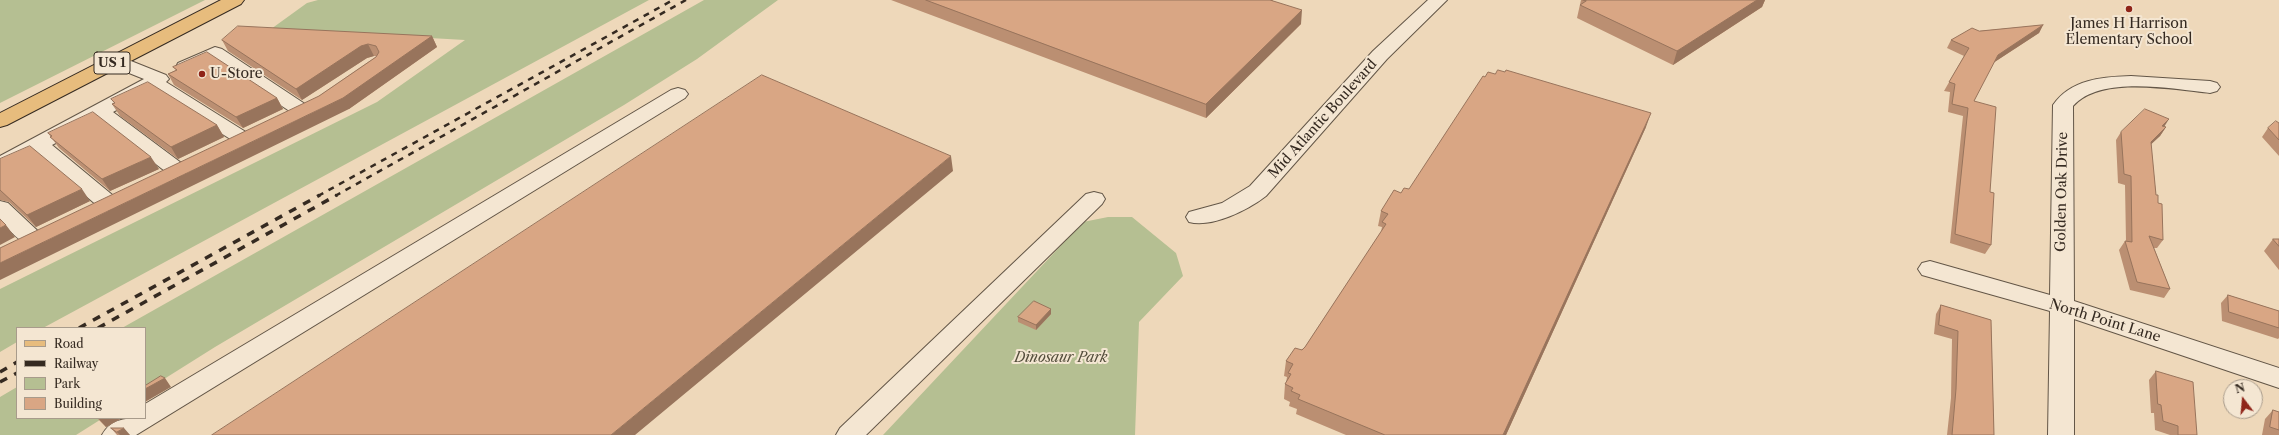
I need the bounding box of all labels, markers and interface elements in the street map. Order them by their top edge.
marker: James H Harrison Elementary School [2124,4,2134,14]
place label: James H Harrison Elementary School [2066,16,2192,48]
road number: US 1 [94,52,130,74]
street label: Mid Atlantic Boulevard [1265,56,1381,182]
place label: U-Store [210,66,263,82]
marker: U-Store [197,69,207,79]
street label: Golden Oak Drive [2053,132,2071,252]
street label: North Point Lane [2047,296,2163,346]
legend [16,327,146,419]
text: Road [54,336,84,351]
park label: Dinosaur Park [1014,350,1108,366]
text: Railway [54,356,99,371]
text: Park [54,376,80,391]
north arrow [2223,379,2263,419]
text: N [2233,380,2246,396]
text: Building [54,396,102,411]

